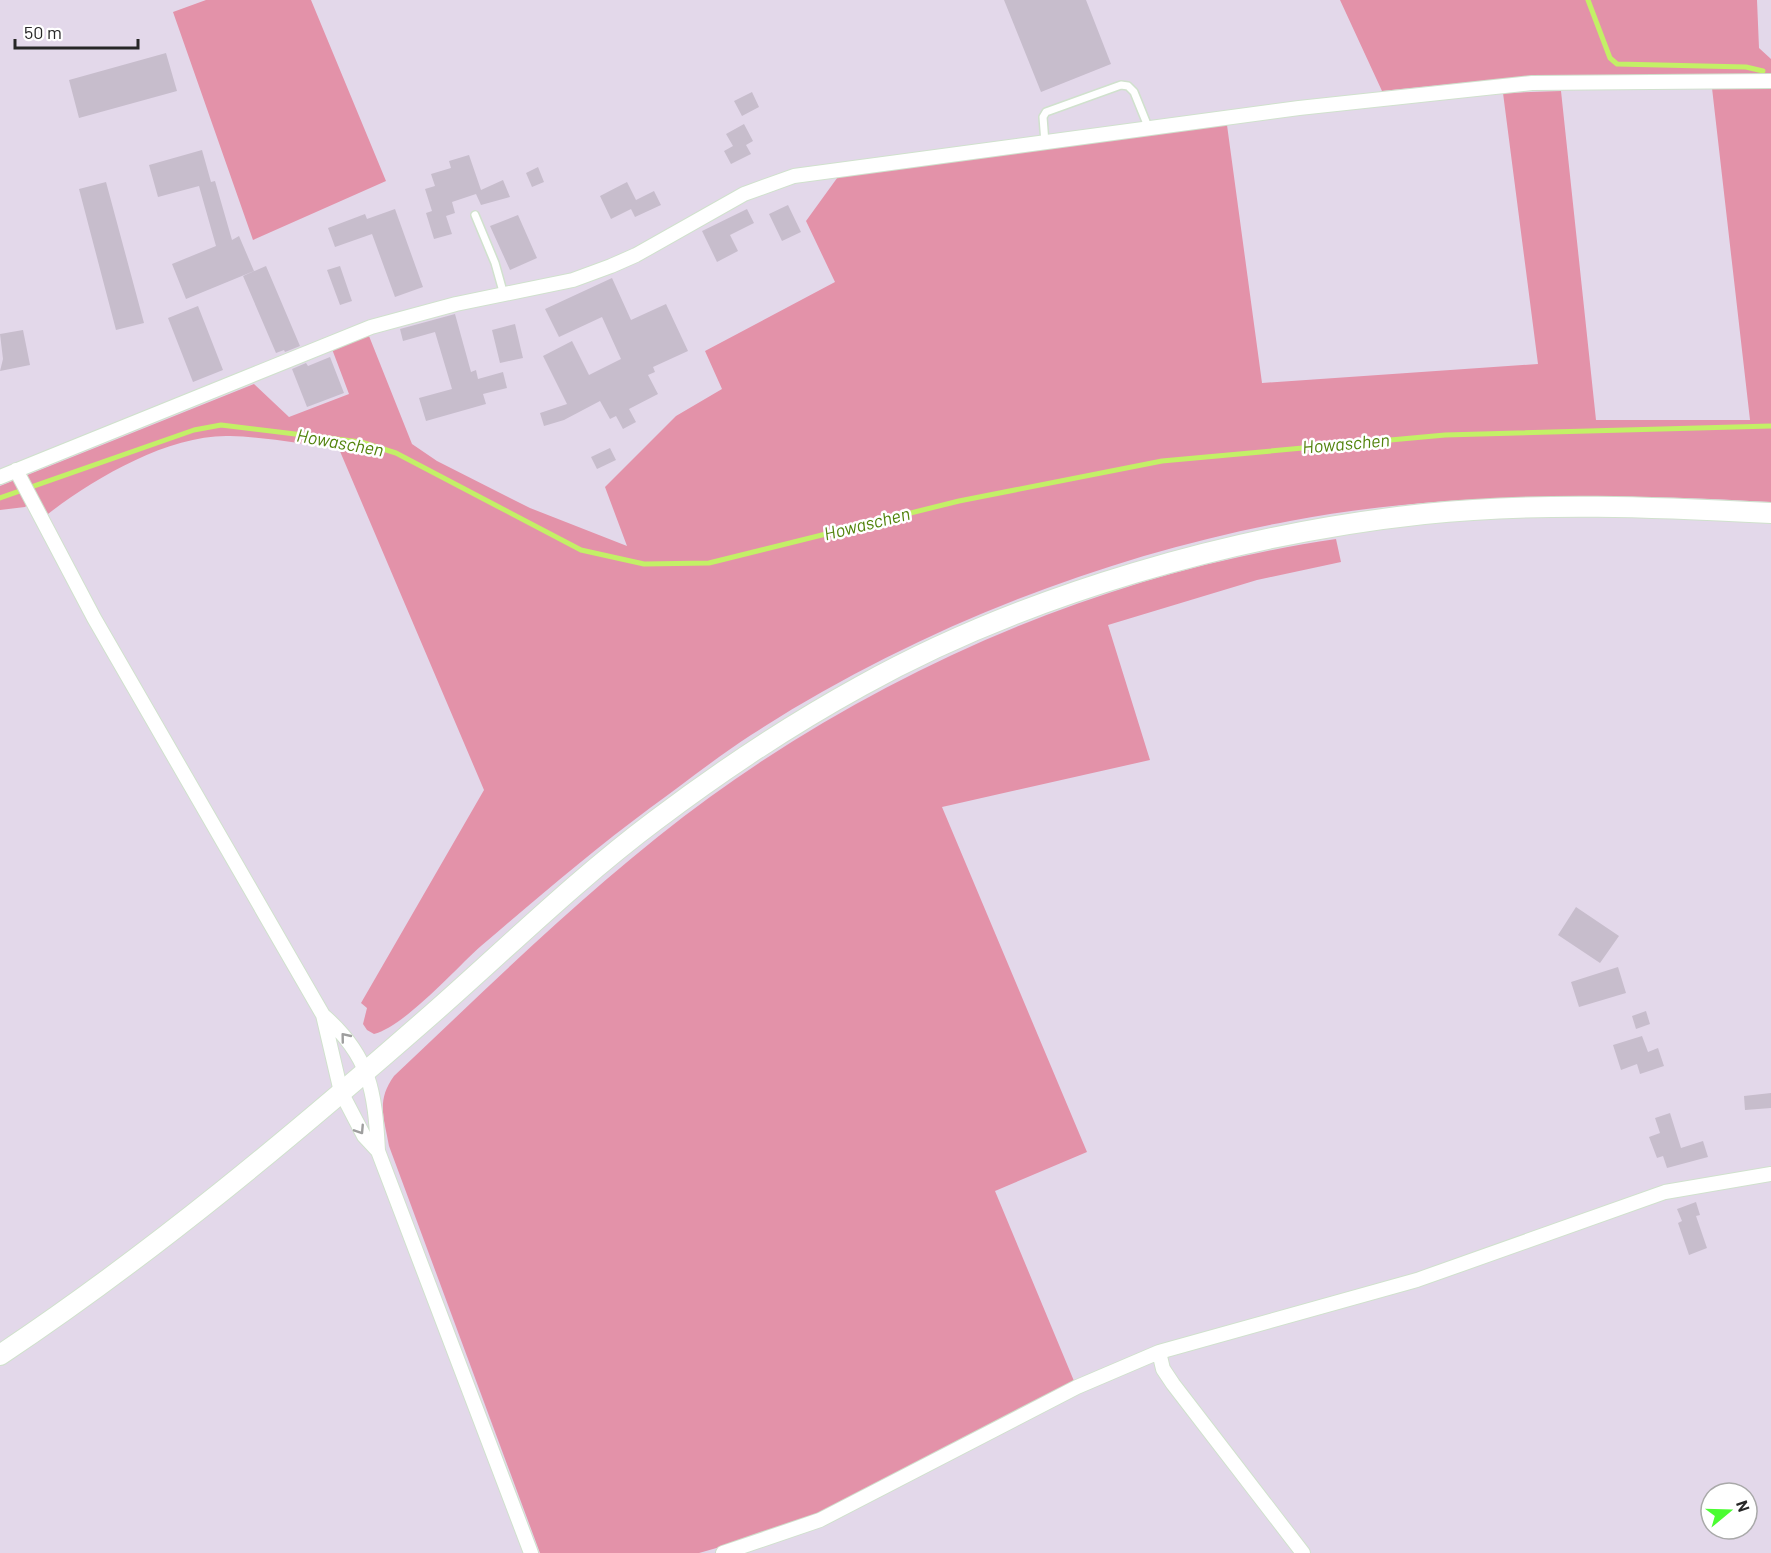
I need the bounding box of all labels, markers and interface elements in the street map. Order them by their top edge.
scale bar [15,12,138,50]
text: 50 m [24,21,62,43]
water label: Howaschen [295,424,385,460]
water label: Howaschen [1301,428,1391,458]
water label: Howaschen [822,502,912,544]
one-way arrow [342,1033,353,1044]
one-way arrow [353,1124,365,1134]
north arrow [1699,1481,1759,1541]
text: N [1733,1498,1754,1514]

